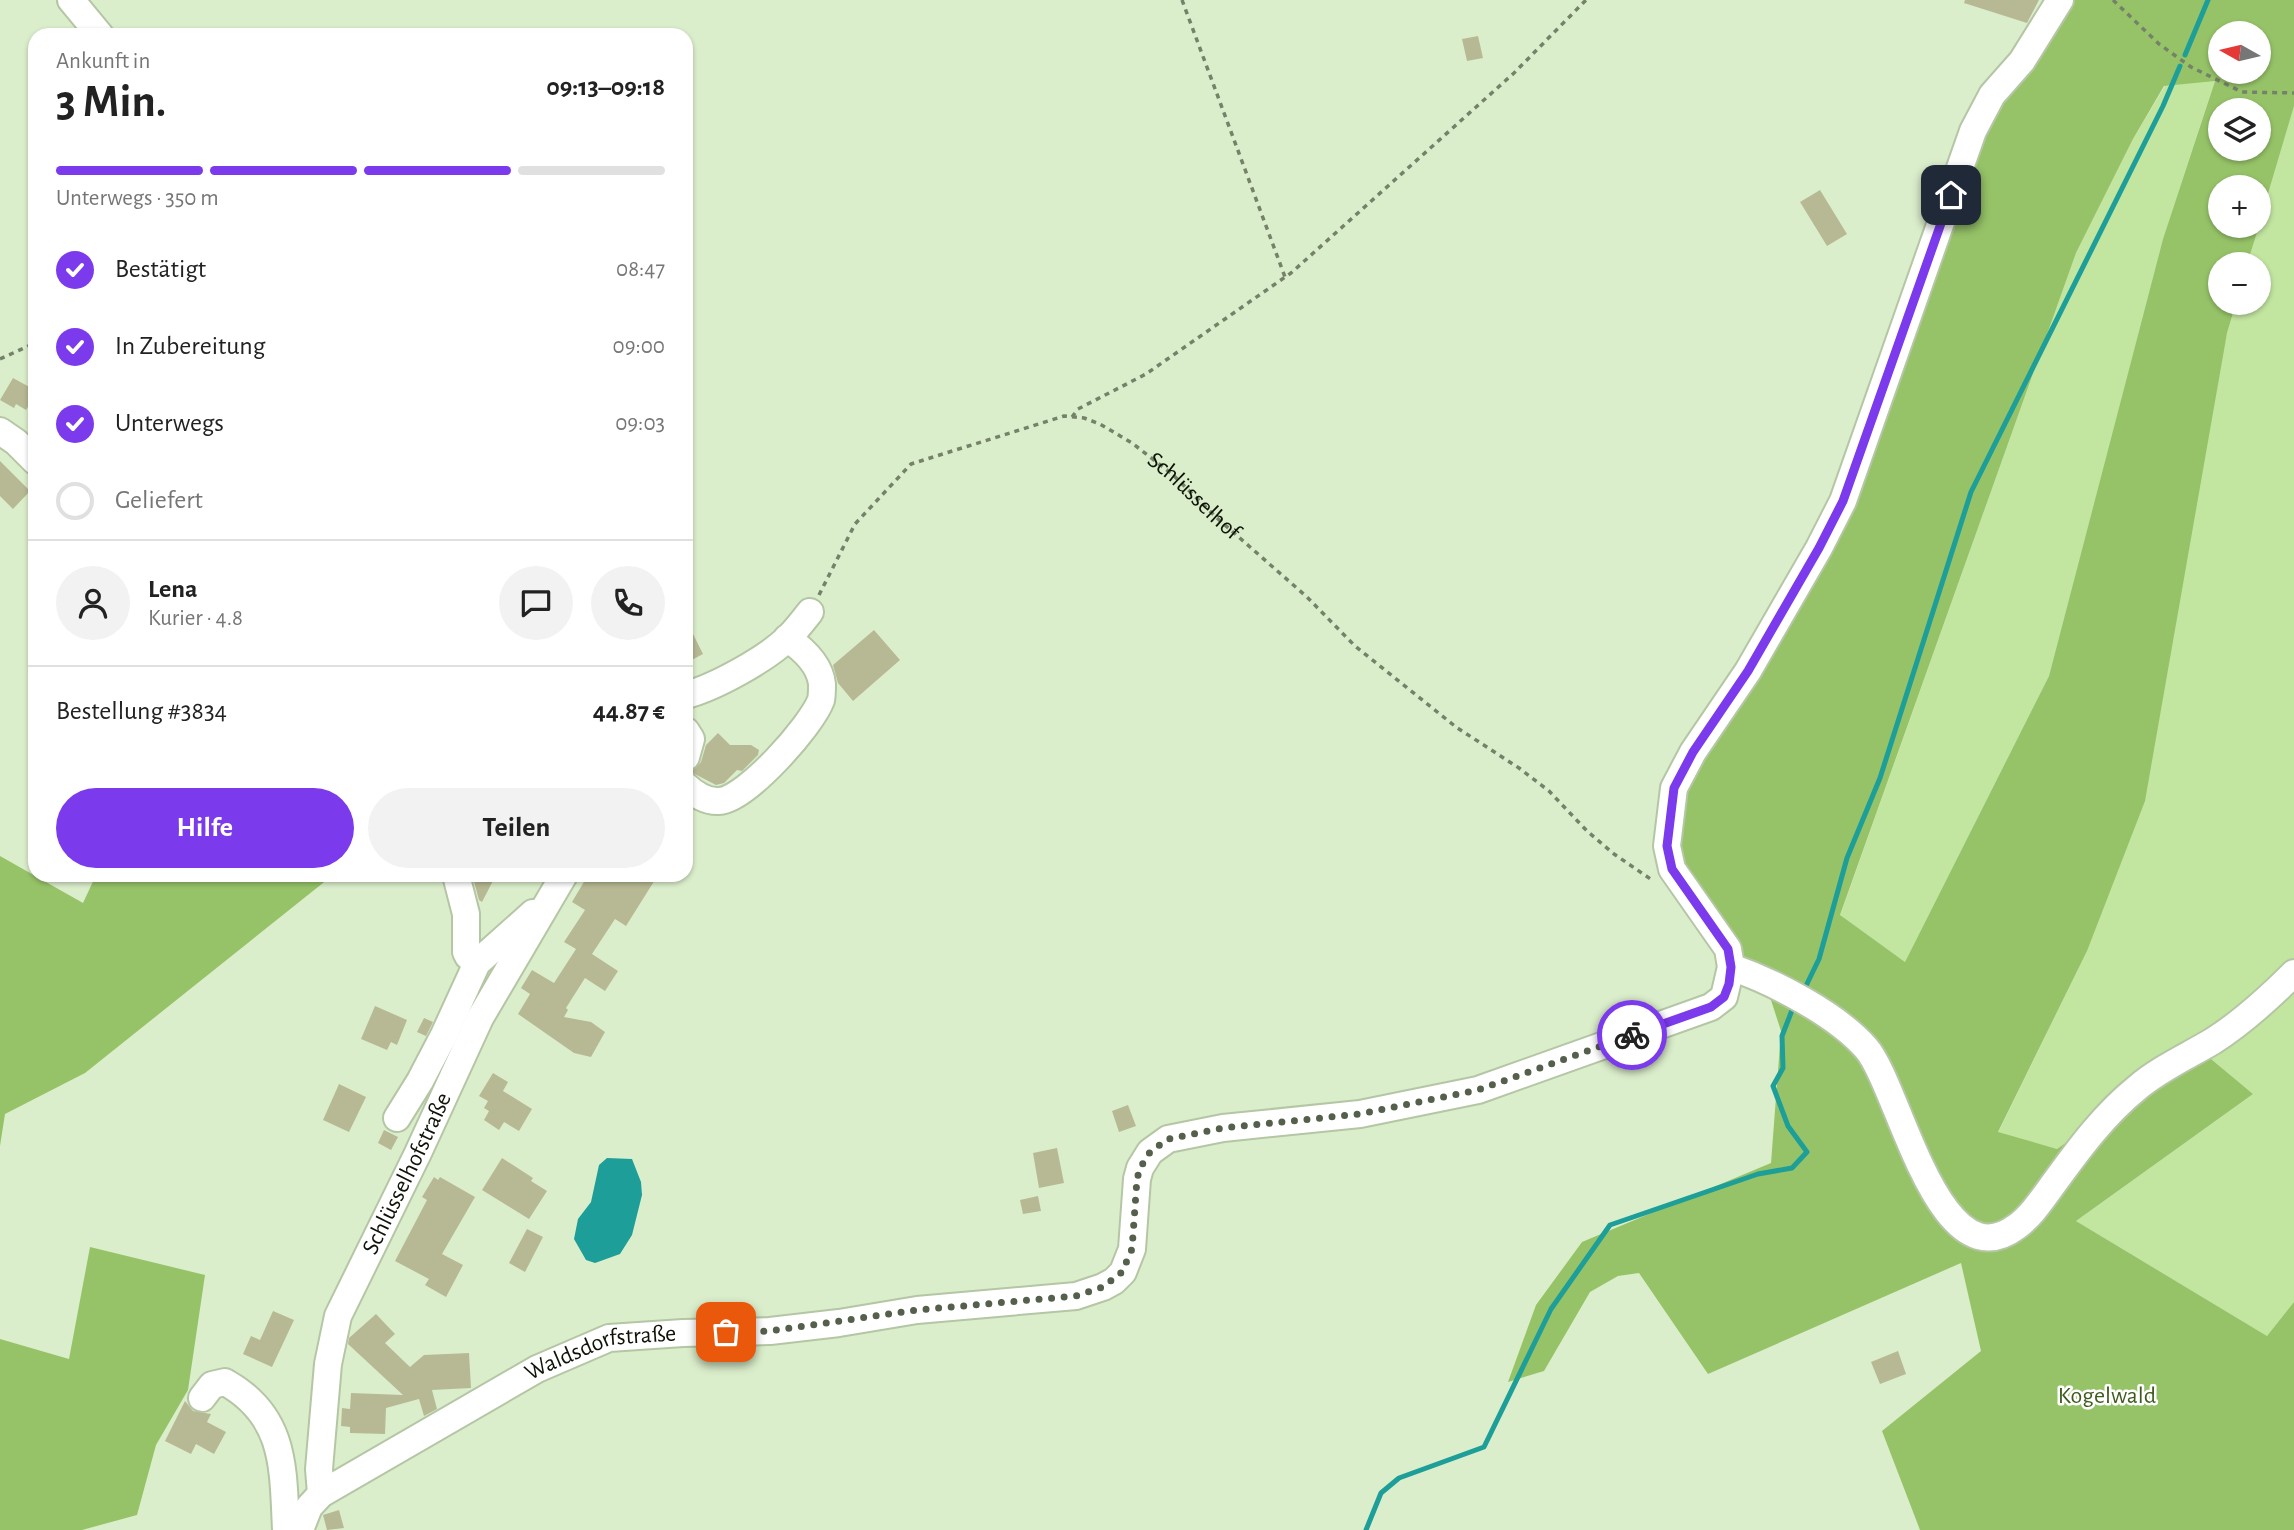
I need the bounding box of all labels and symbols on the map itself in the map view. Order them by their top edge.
north arrow [2208,21,2272,84]
pin [1921,165,1981,225]
street label: Schlüsselhof [1143,448,1246,546]
courier [1597,1000,1667,1070]
street label: Schlüsselhofstraße [358,1089,456,1258]
pin [696,1302,756,1362]
street label: Waldsdorfstraße [521,1321,677,1385]
park label: Kogelwald [2058,1384,2156,1408]

